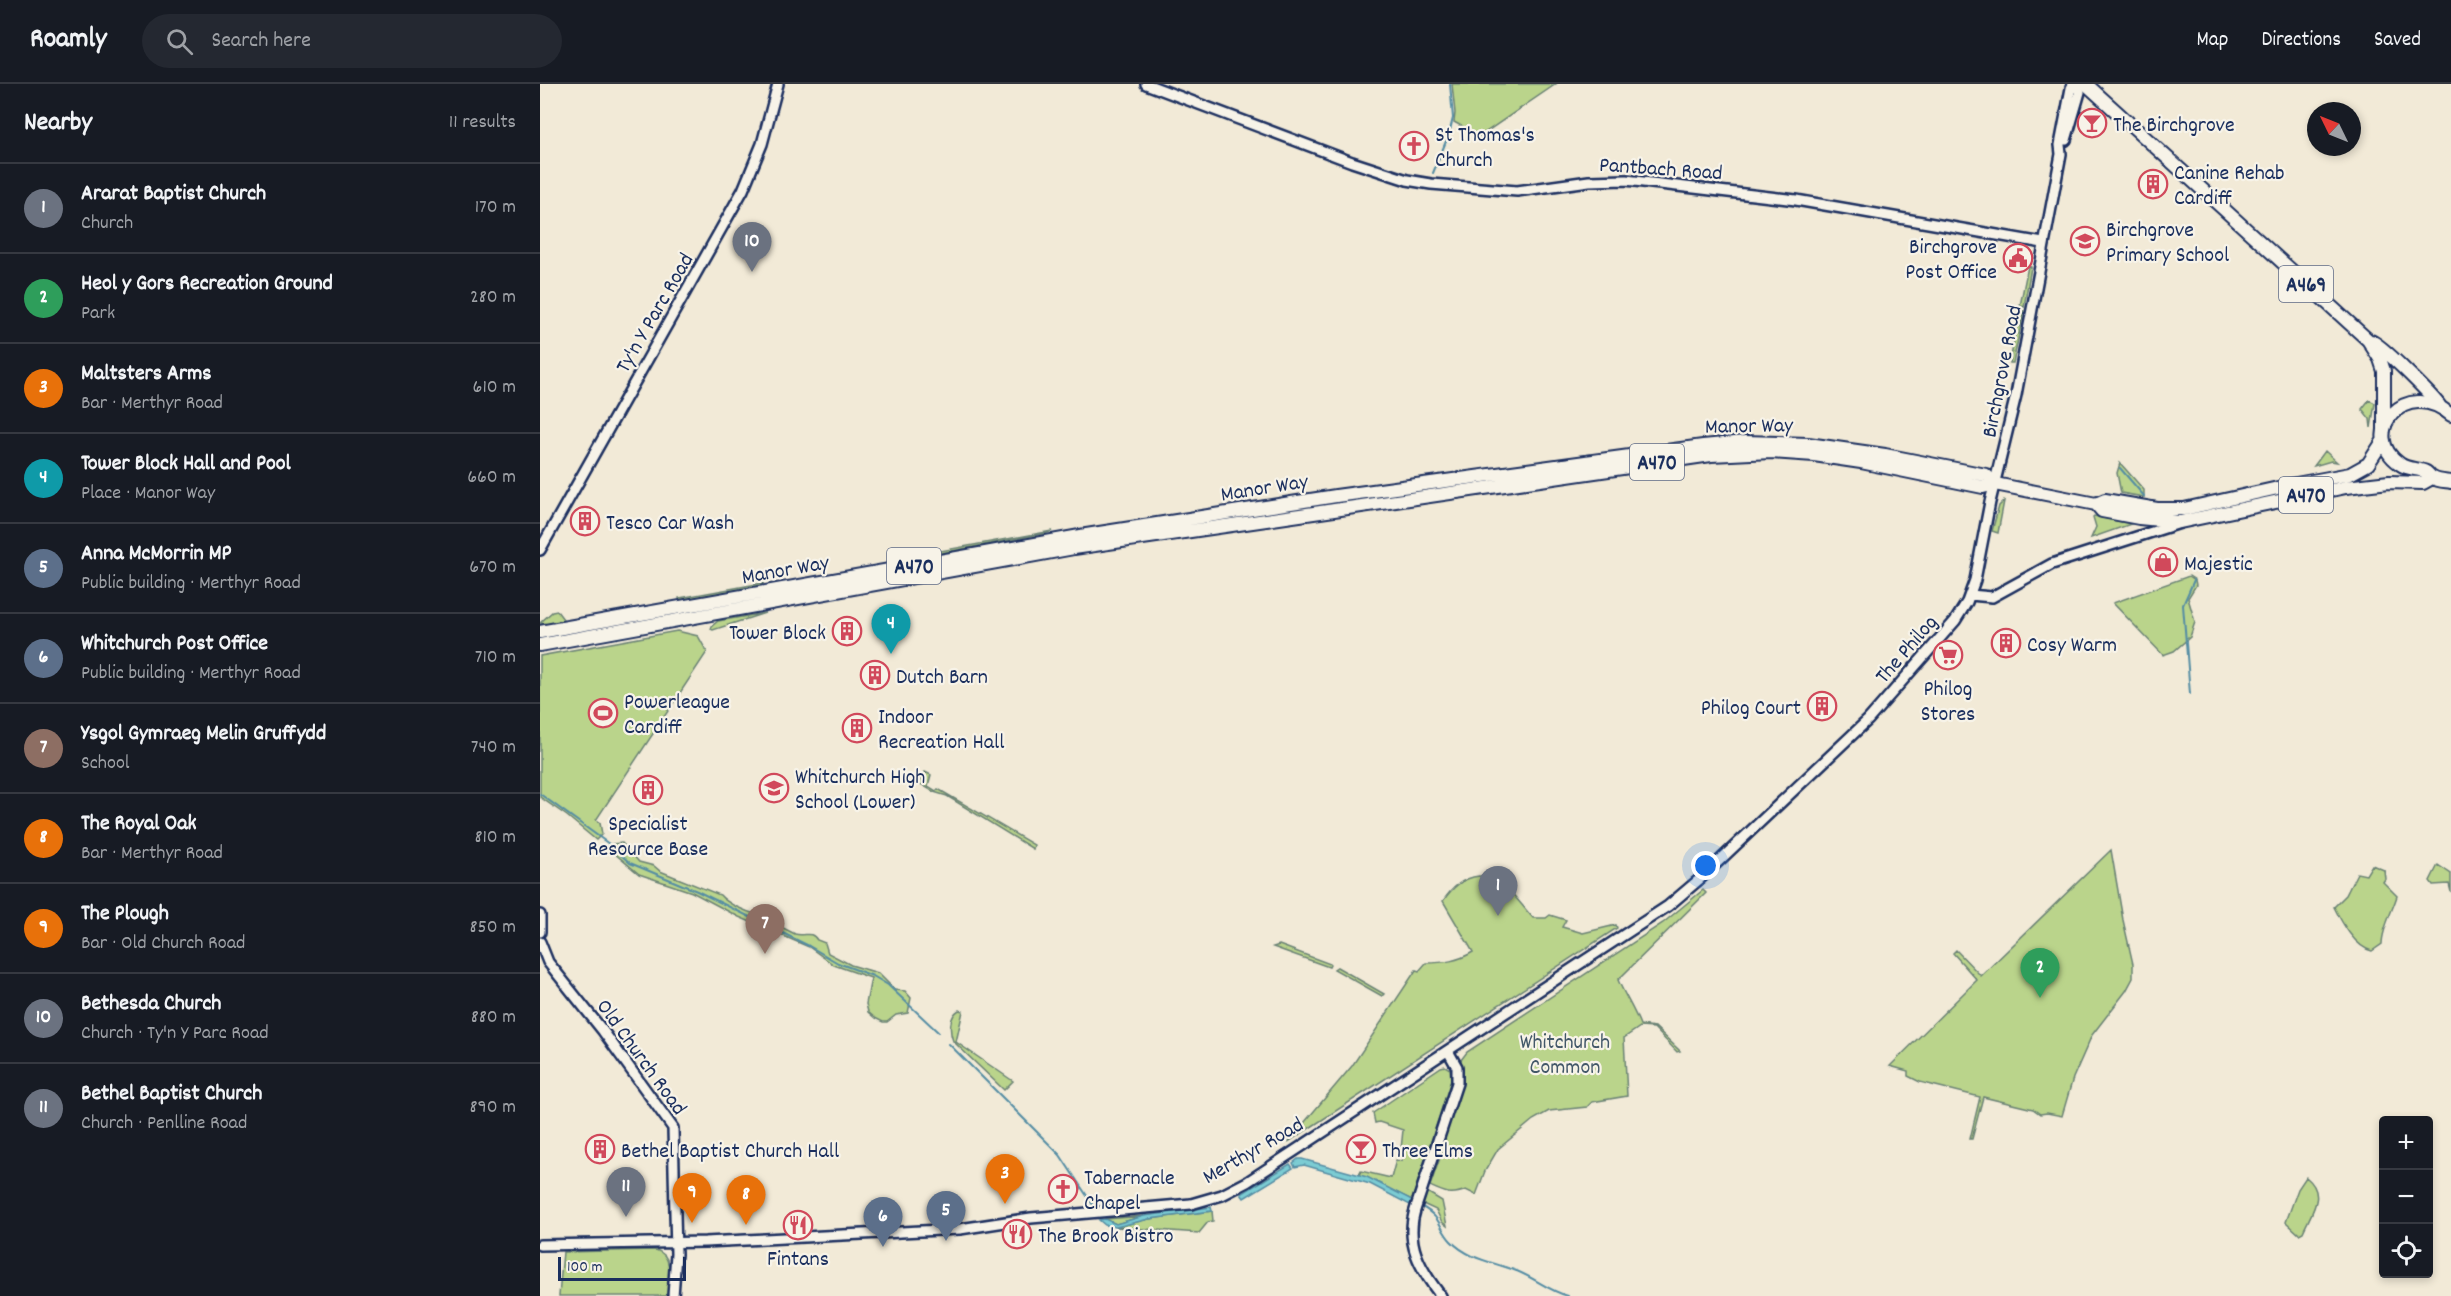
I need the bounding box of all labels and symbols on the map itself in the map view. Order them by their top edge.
north arrow [2307,102,2361,156]
bar icon: The Birchgrove [2076,107,2108,139]
place label: The Birchgrove [2113,111,2235,142]
place label: St Thomas's Church [1435,121,1535,177]
church icon: St Thomas's Church [1398,130,1430,162]
street label: Pantbach Road [1598,151,1723,190]
place label: Canine Rehab Cardiff [2174,159,2285,215]
building icon: Canine Rehab Cardiff [2137,168,2169,200]
place label: Birchgrove Primary School [2106,216,2229,272]
pin: 10 [732,222,772,272]
school or university icon: Birchgrove Primary School [2069,225,2101,257]
place label: Birchgrove Post Office [1905,233,1997,289]
public building icon: Birchgrove Post Office [2002,242,2034,274]
street label: Ty'n Y Parc Road [609,248,703,379]
road number: A469 [2279,266,2333,302]
street label: Birchgrove Road [1975,303,2031,440]
street label: Manor Way [1705,411,1795,444]
road number: A470 [1630,444,1684,480]
street label: Manor Way [1219,467,1312,512]
road number: A470 [2279,477,2333,513]
building icon: Tesco Car Wash [569,505,601,537]
place label: Tesco Car Wash [606,509,734,540]
shop icon: Majestic [2147,546,2179,578]
street label: Manor Way [739,548,833,594]
road number: A470 [887,548,941,584]
place label: Majestic [2184,550,2253,581]
pin: 4 [872,604,910,654]
street label: The Philog [1869,609,1946,692]
building icon: Tower Block [831,615,863,647]
place label: Tower Block [729,619,826,650]
building icon: Cosy Warm [1990,627,2022,659]
place label: Cosy Warm [2027,631,2117,662]
supermarket icon: Philog Stores [1932,639,1964,671]
building icon: Dutch Barn [859,659,891,691]
place label: Dutch Barn [896,663,988,694]
place label: Philog Stores [1921,675,1975,731]
place label: Powerleague Cardiff [624,688,730,744]
building icon: Philog Court [1806,690,1838,722]
place label: Philog Court [1701,694,1801,725]
sports icon: Powerleague Cardiff [587,697,619,729]
place label: Indoor Recreation Hall [878,703,1005,759]
building icon: Indoor Recreation Hall [841,712,873,744]
place label: Whitchurch High School (Lower) [795,763,925,819]
school or university icon: Whitchurch High School (Lower) [758,772,790,804]
building icon: Specialist Resource Base [632,774,664,806]
place label: Specialist Resource Base [588,810,708,866]
your location [1691,851,1720,880]
pin: 1 [1478,866,1518,916]
pin: 7 [746,904,784,954]
pin: 2 [2020,948,2060,998]
street label: Old Church Road [587,994,693,1123]
park label: Whitchurch Common [1520,1028,1610,1084]
street label: Merthyr Road [1197,1111,1310,1194]
building icon: Bethel Baptist Church Hall [584,1133,616,1165]
bar icon: Three Elms [1345,1133,1377,1165]
place label: Bethel Baptist Church Hall [621,1137,839,1168]
place label: Three Elms [1382,1137,1473,1168]
pin: 3 [986,1154,1024,1204]
place label: Tabernacle Chapel [1084,1164,1175,1220]
pin: 11 [606,1168,646,1217]
church icon: Tabernacle Chapel [1047,1173,1079,1205]
pin: 9 [672,1174,712,1223]
pin: 8 [726,1176,766,1225]
pin: 5 [926,1192,966,1241]
pin: 6 [864,1198,902,1247]
restaurant icon: Fintans [782,1209,814,1241]
restaurant icon: The Brook Bistro [1001,1218,1033,1250]
place label: The Brook Bistro [1038,1222,1174,1253]
place label: Fintans [767,1245,829,1276]
scale bar [558,1254,686,1282]

